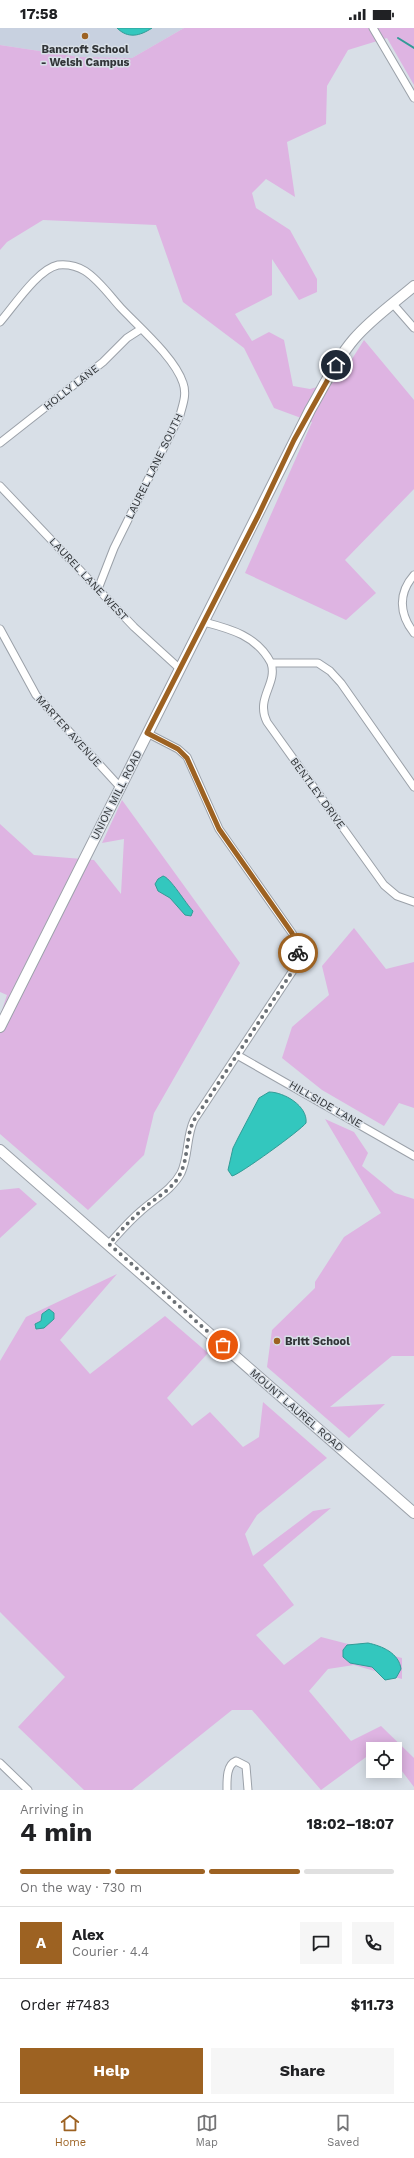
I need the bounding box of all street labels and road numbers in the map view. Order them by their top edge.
street label: HOLLY LANE [41,362,102,413]
street label: LAUREL LANE SOUTH [123,411,186,521]
street label: LAUREL LANE WEST [47,535,131,624]
street label: MARTER AVENUE [33,693,104,770]
street label: UNION MILL ROAD [88,748,145,842]
street label: BENTLEY DRIVE [287,755,348,831]
street label: HILLSIDE LANE [287,1078,365,1131]
street label: MOUNT LAUREL ROAD [247,1366,346,1455]

